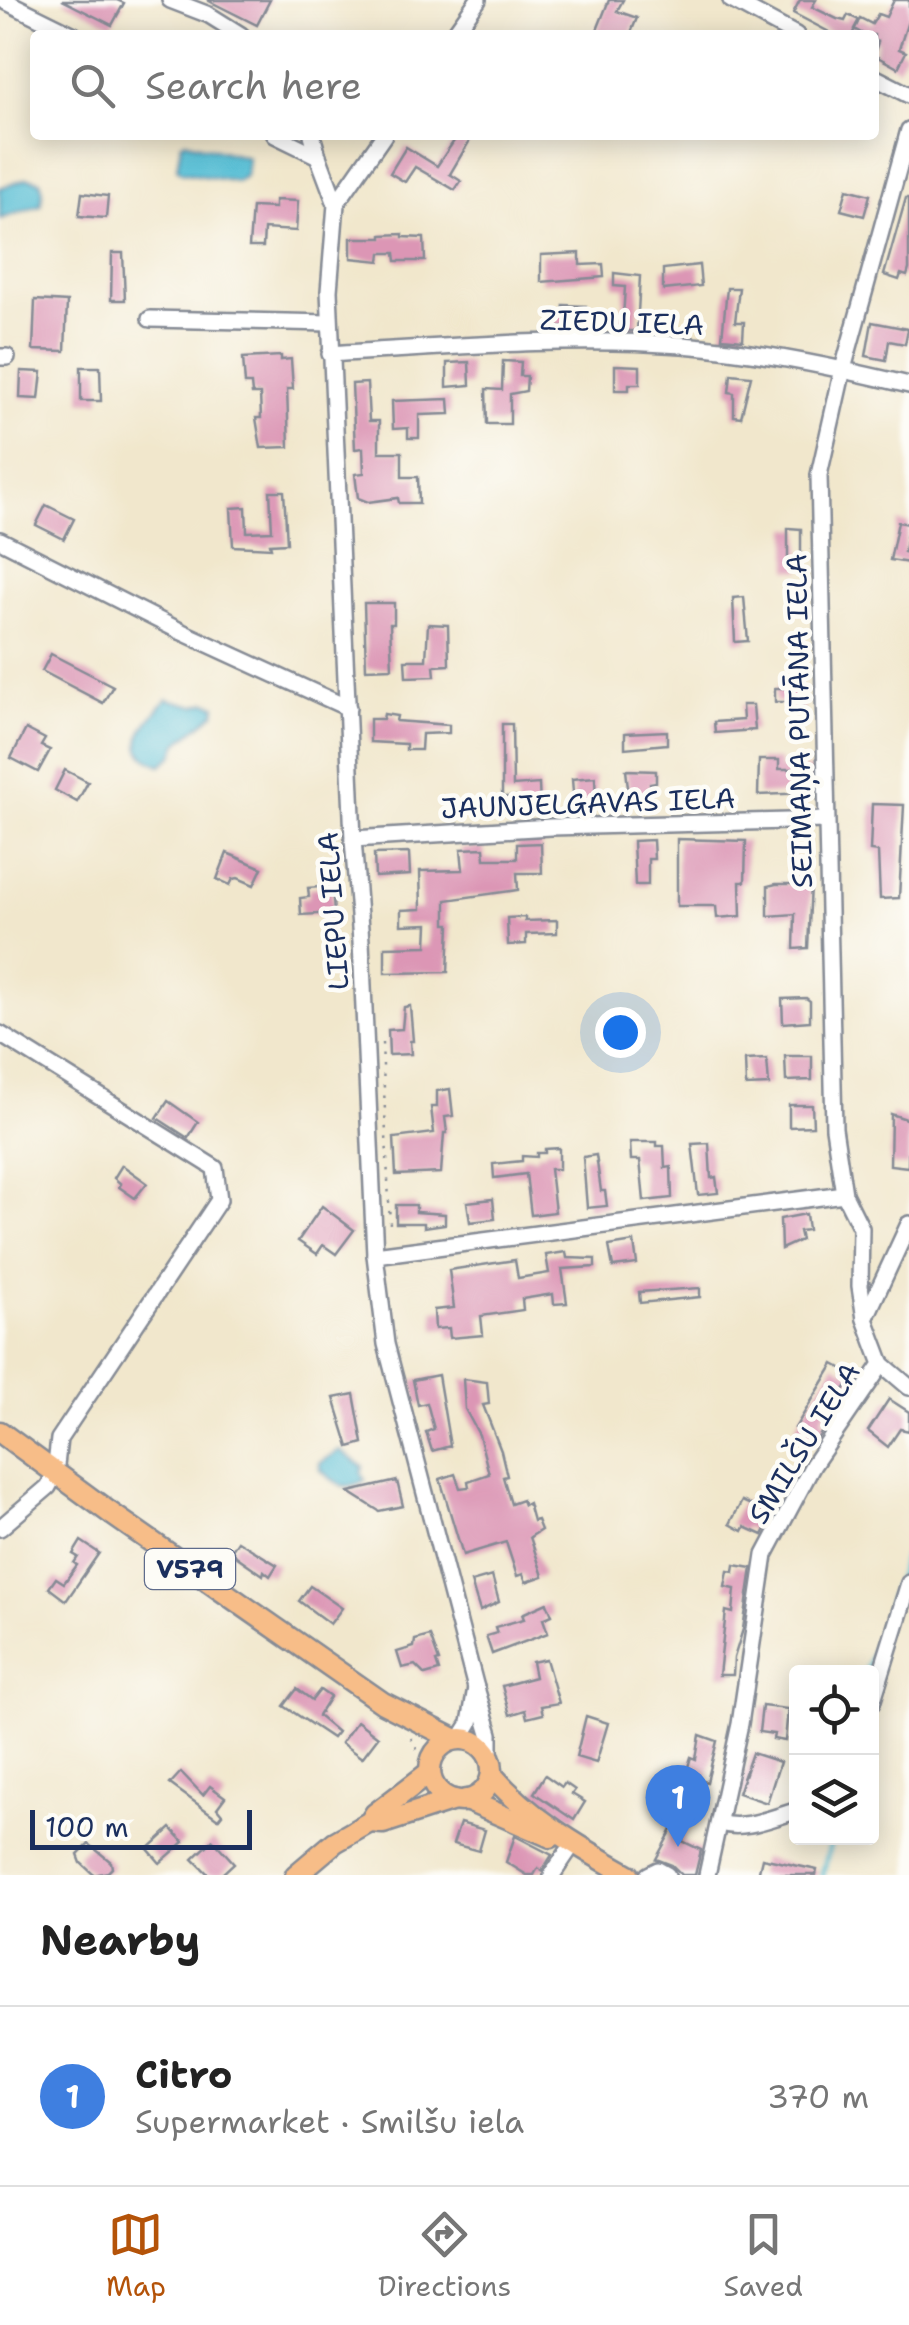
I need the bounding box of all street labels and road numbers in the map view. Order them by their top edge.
street label: ZIEDU IELA [539,300,705,344]
street label: SEIMAŅA PUTĀNA IELA [777,553,822,889]
street label: JAUNJELGAVAS IELA [440,779,736,827]
street label: LIEPU IELA [309,831,357,991]
street label: SMILŠU IELA [739,1355,869,1531]
road number: V579 [145,1549,235,1589]

